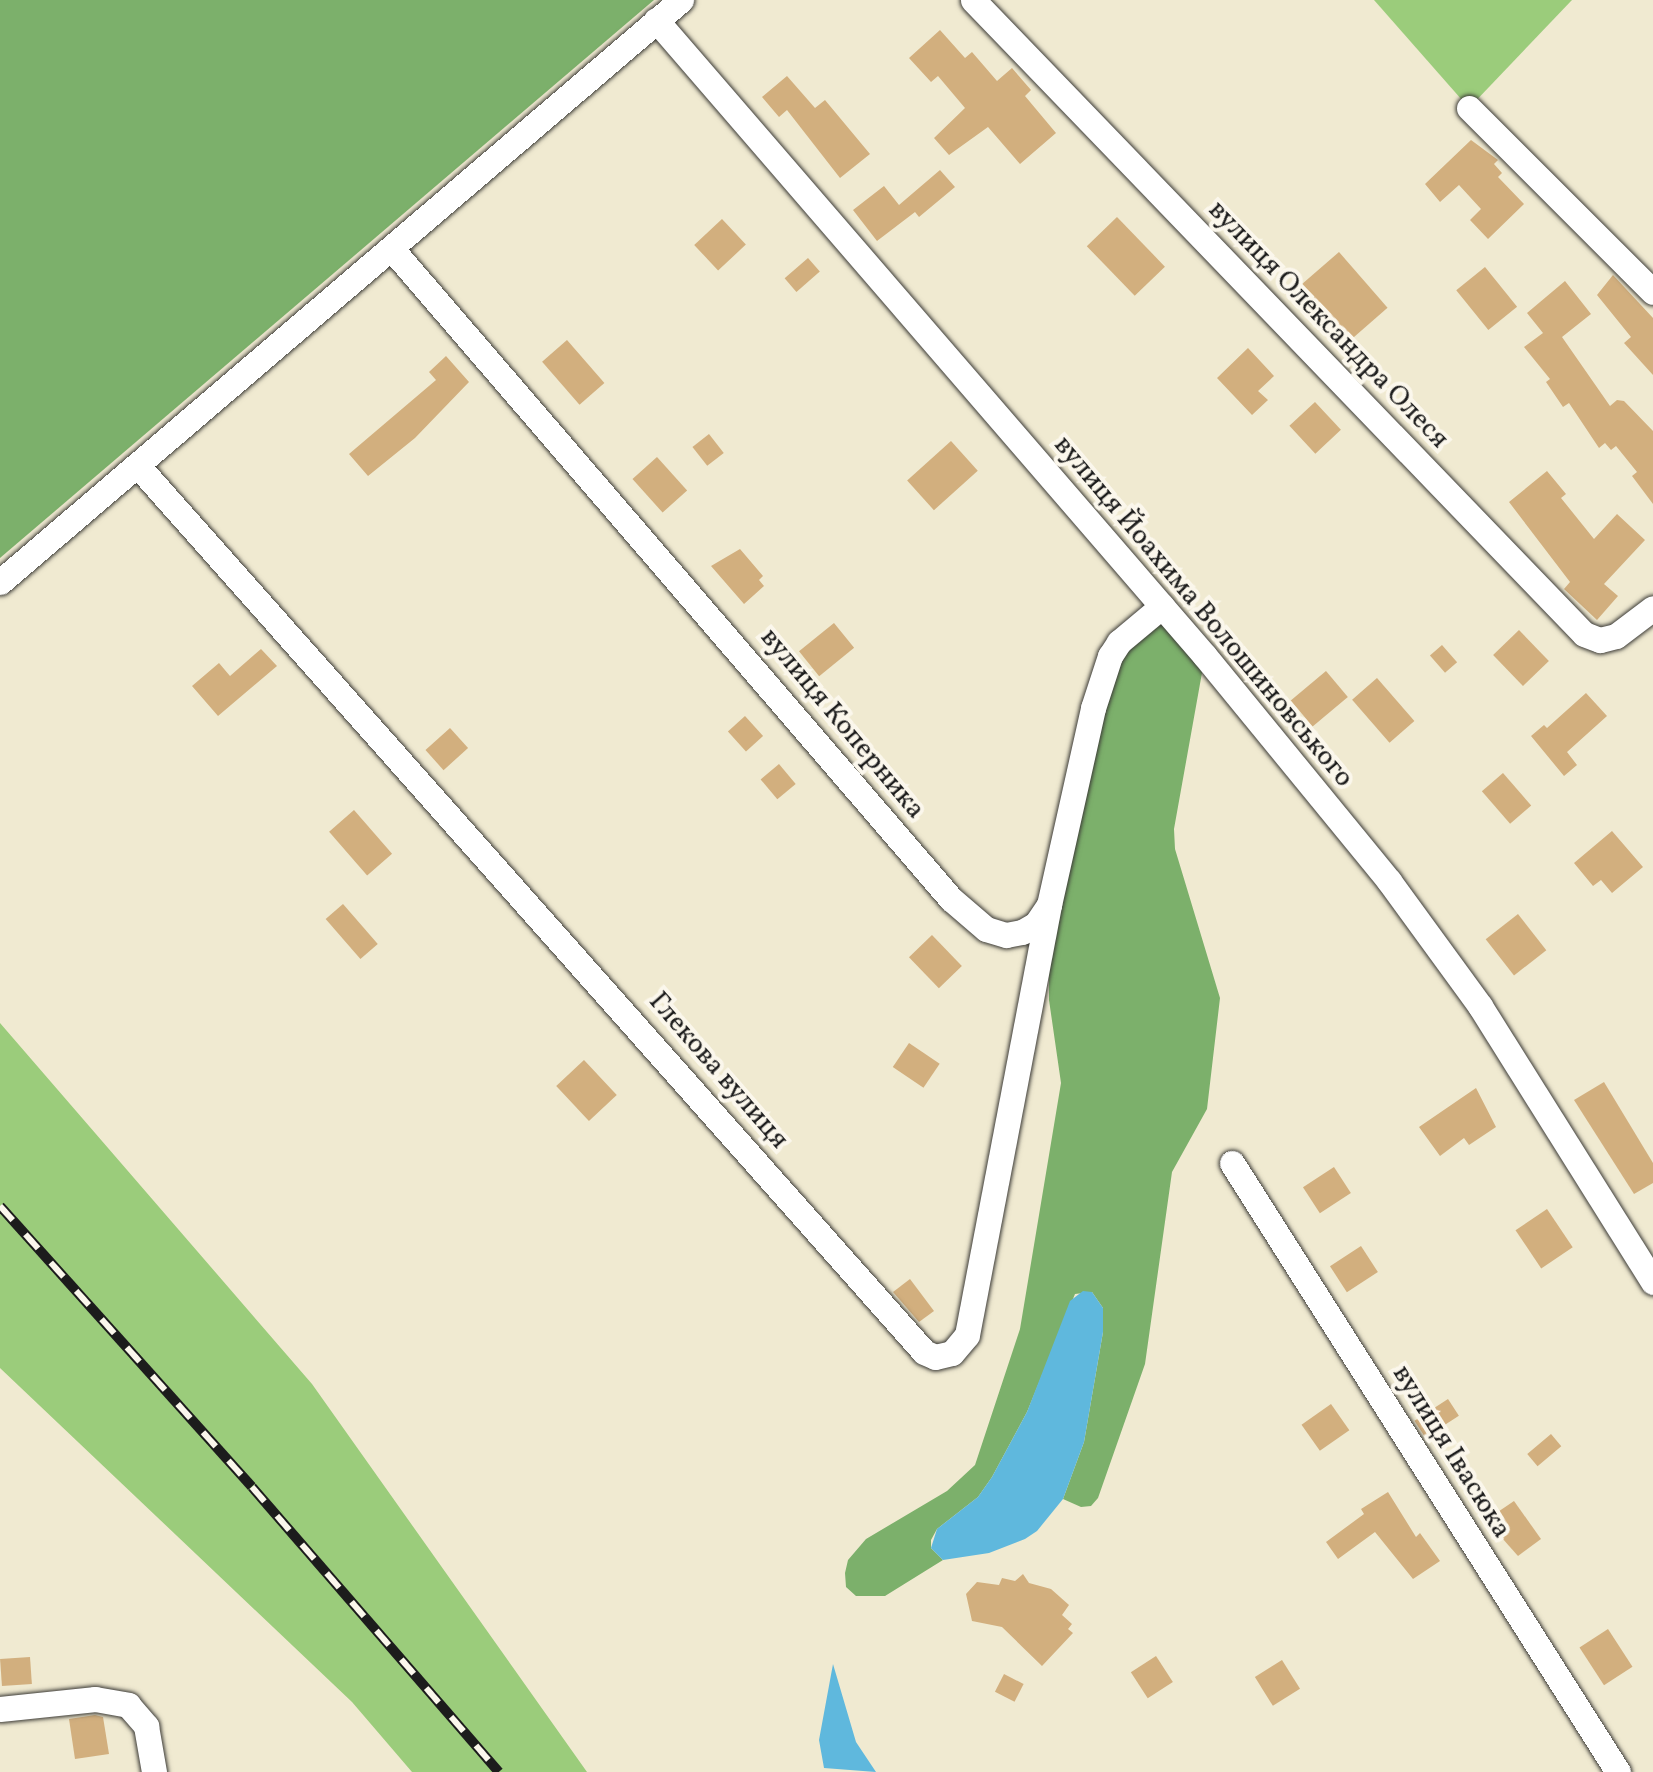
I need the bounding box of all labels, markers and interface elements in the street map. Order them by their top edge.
street label: вулиця Олександра Олеся [1201,194,1455,456]
street label: вулиця Йоахима Волошиновського [1046,429,1360,795]
street label: вулиця Коперника [752,622,932,826]
street label: Глекова вулиця [641,986,795,1156]
street label: вулиця Івасюка [1384,1359,1518,1545]

